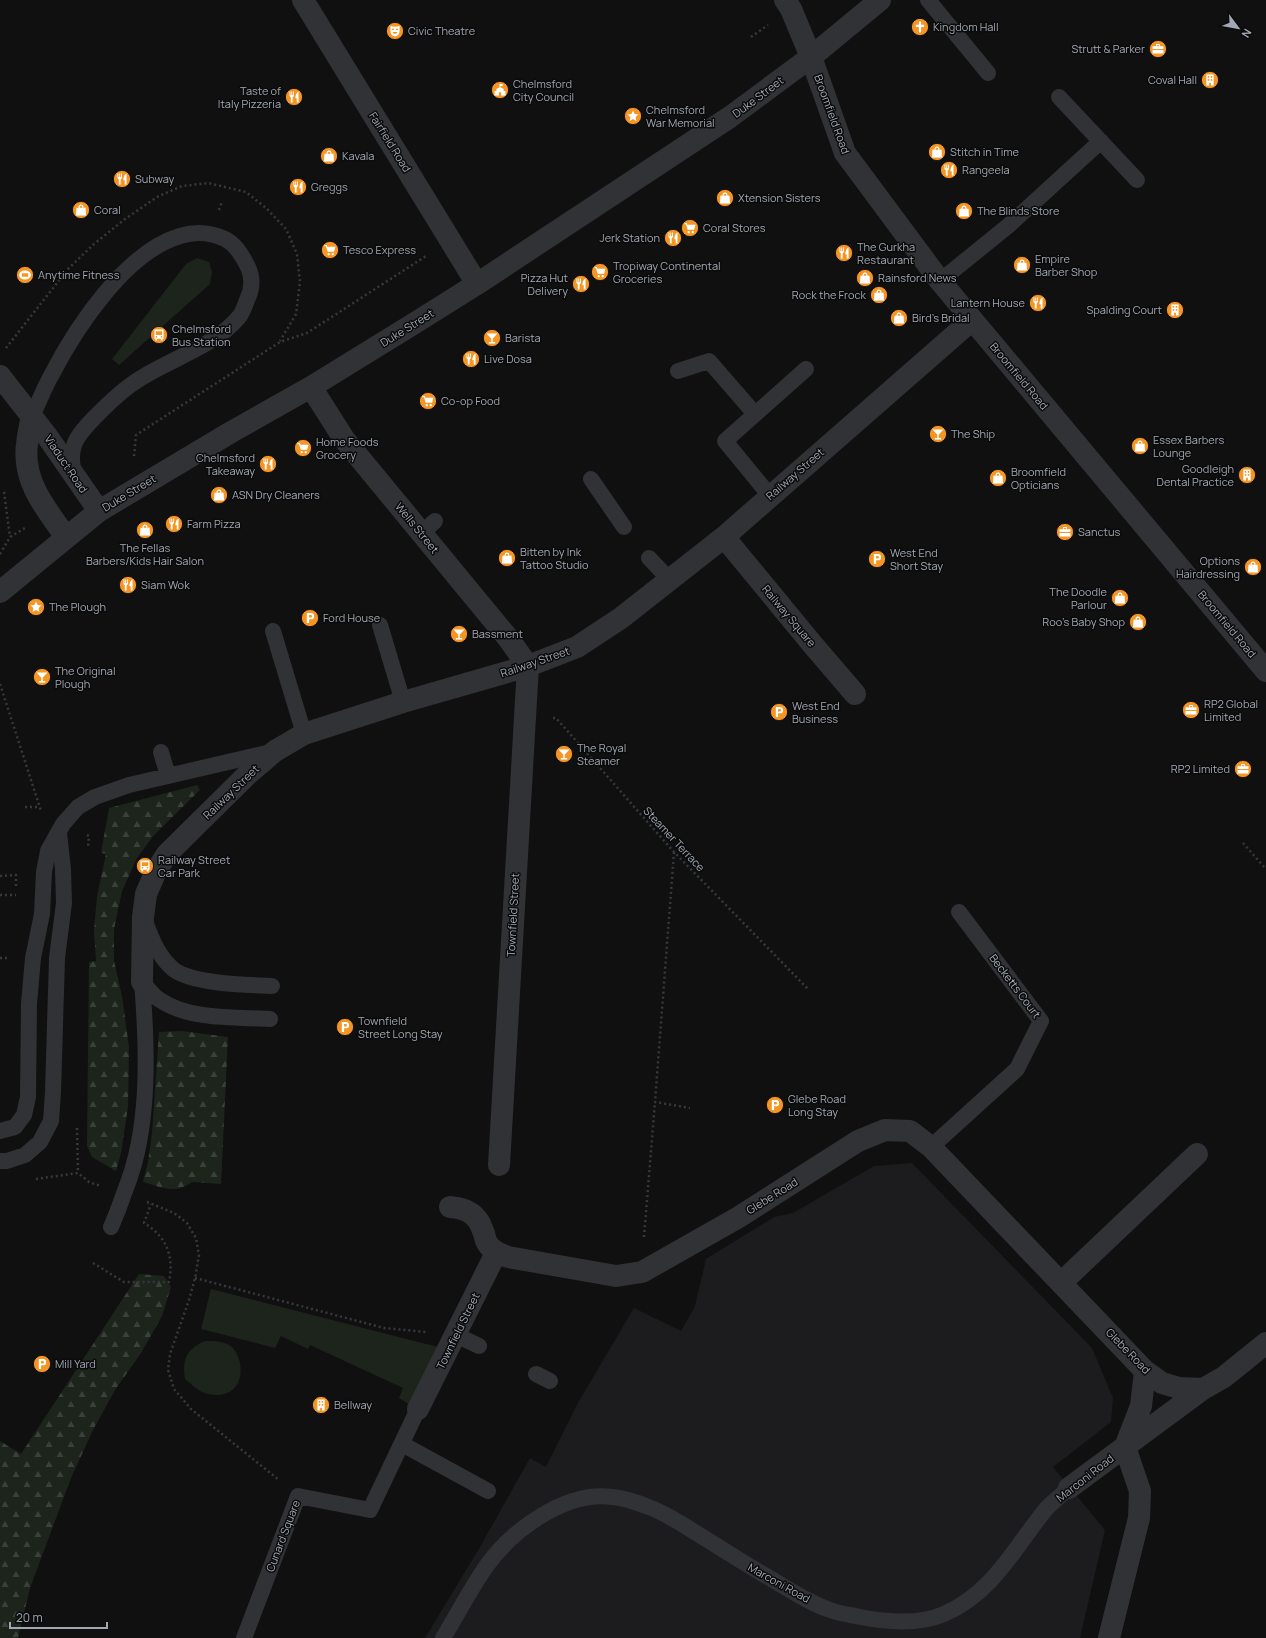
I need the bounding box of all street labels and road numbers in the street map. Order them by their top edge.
street label: Duke Street [729,72,786,121]
street label: Broomfield Road [811,72,854,156]
street label: Fairfield Road [366,109,415,175]
street label: Duke Street [377,305,436,350]
street label: Broomfield Road [987,339,1052,412]
street label: Viaduct Road [41,432,91,496]
street label: Railway Street [762,444,827,503]
street label: Duke Street [99,471,158,515]
street label: Wells Street [392,499,443,556]
street label: Railway Square [759,582,820,650]
street label: Broomfield Road [1195,587,1260,660]
street label: Railway Street [498,643,572,680]
street label: Railway Street [199,761,262,822]
street label: Steamer Terrace [640,803,709,875]
street label: Townfield Street [503,873,522,957]
street label: Becketts Court [986,951,1044,1021]
street label: Glebe Road [743,1174,800,1217]
street label: Townfield Street [432,1290,483,1372]
street label: Glebe Road [1103,1325,1154,1377]
street label: Marconi Road [1053,1450,1117,1505]
street label: Cunard Square [262,1497,303,1574]
street label: Marconi Road [745,1559,813,1606]

